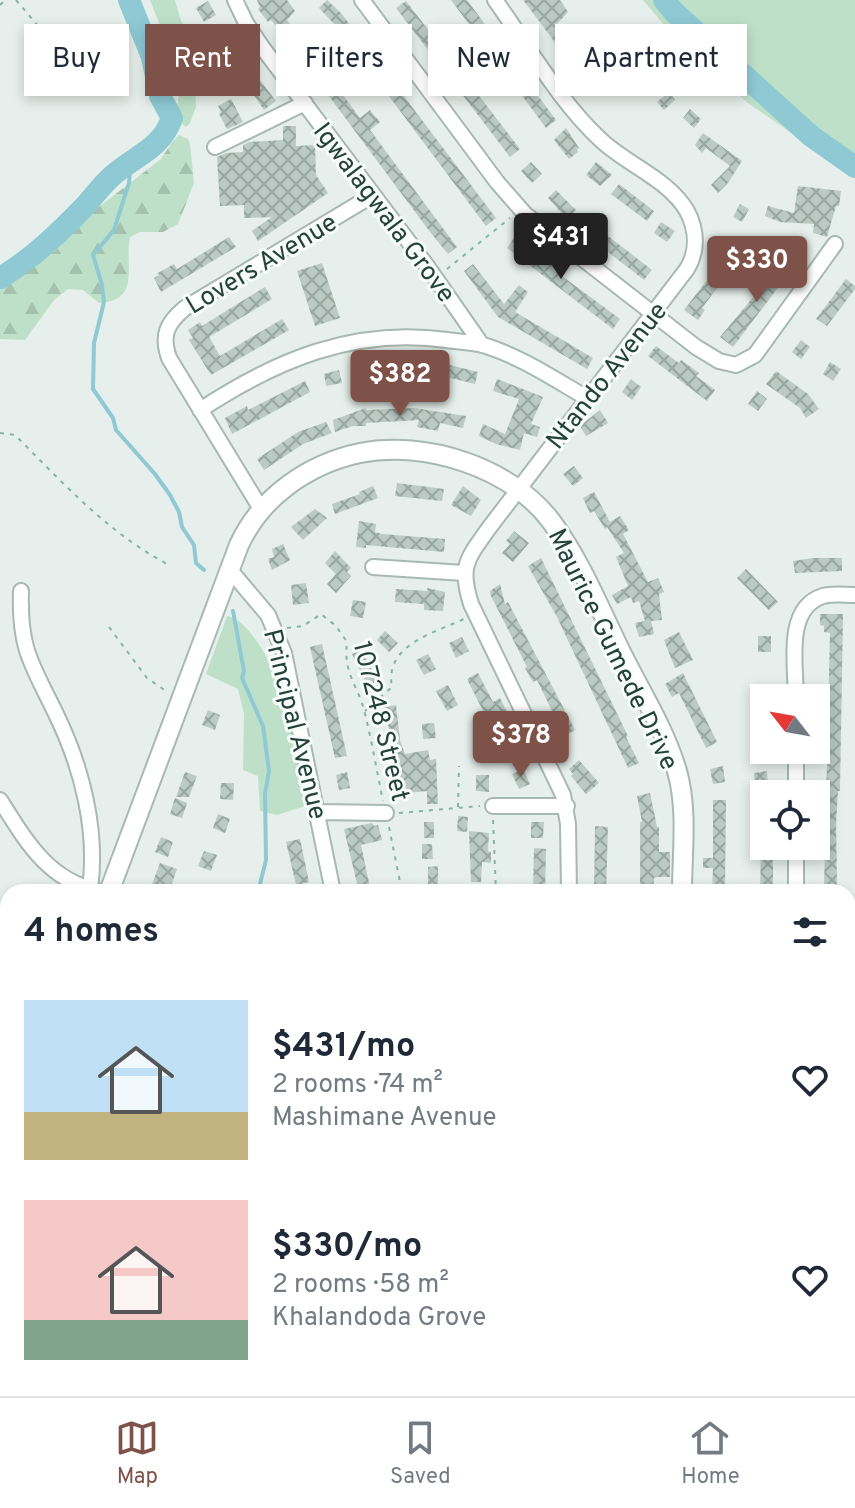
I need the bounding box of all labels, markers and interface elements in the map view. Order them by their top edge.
chip: Buy [24,24,129,96]
chip: Rent [145,24,260,96]
chip: Filters [276,24,412,96]
chip: New [428,24,539,96]
chip: Apartment [555,24,747,96]
street label: Igwalagwala Grove [305,117,462,310]
street label: Lovers Avenue [181,207,344,323]
pin: $431 [514,213,608,281]
text: $431 [532,222,590,255]
pin: $330 [710,236,804,304]
text: $330 [725,245,789,278]
street label: Ntando Avenue [540,296,676,457]
pin: $382 [353,350,447,418]
text: $382 [368,359,432,392]
street label: Maurice Gumede Drive [539,524,685,776]
street label: Principal Avenue [254,626,333,823]
street label: 107248 Street [344,638,415,805]
north arrow [750,684,830,764]
map controls [750,684,830,860]
pin: $378 [474,711,568,779]
text: $378 [491,720,551,753]
button: locate [750,780,830,860]
icon: filters [788,910,832,954]
text: 4 homes [24,911,159,954]
text: $431/mo [272,1026,415,1069]
icon: home [88,1032,184,1128]
icon: heart [788,1058,832,1102]
text: 2 rooms · 74 m² [272,1069,443,1102]
text: Mashimane Avenue [272,1102,496,1135]
text: $330/mo [272,1226,422,1269]
icon: home [88,1232,184,1328]
icon: heart [788,1258,832,1302]
text: 2 rooms · 58 m² [272,1269,449,1302]
text: Khalandoda Grove [272,1302,486,1335]
tab: Map [115,1416,159,1491]
tab: Saved [390,1416,451,1491]
tab: Home [681,1416,740,1491]

